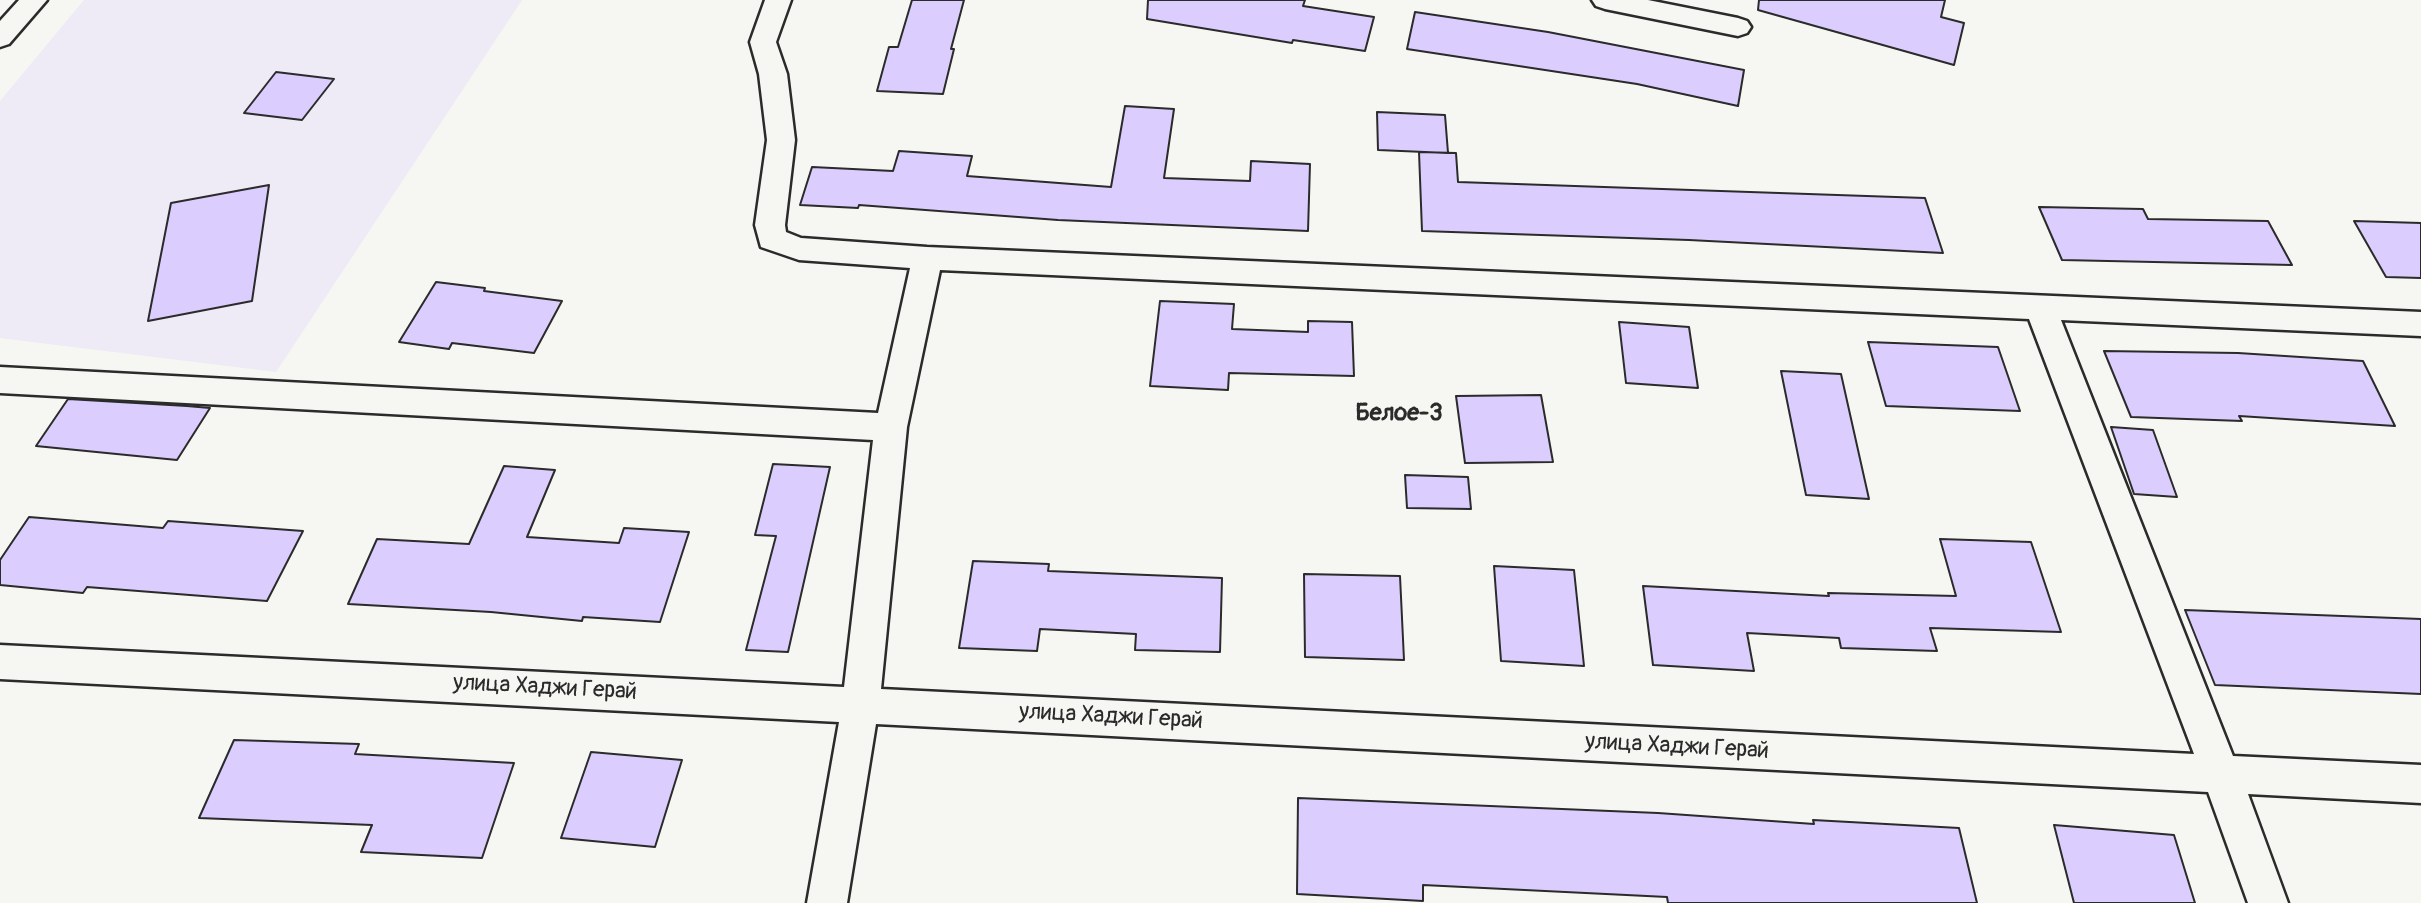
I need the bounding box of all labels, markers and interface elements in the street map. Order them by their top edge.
district label: Белое-3 [1355,400,1443,428]
street label: улица Хаджи Герай [452,669,638,707]
street label: улица Хаджи Герай [1018,698,1204,736]
street label: улица Хаджи Герай [1584,728,1770,766]

